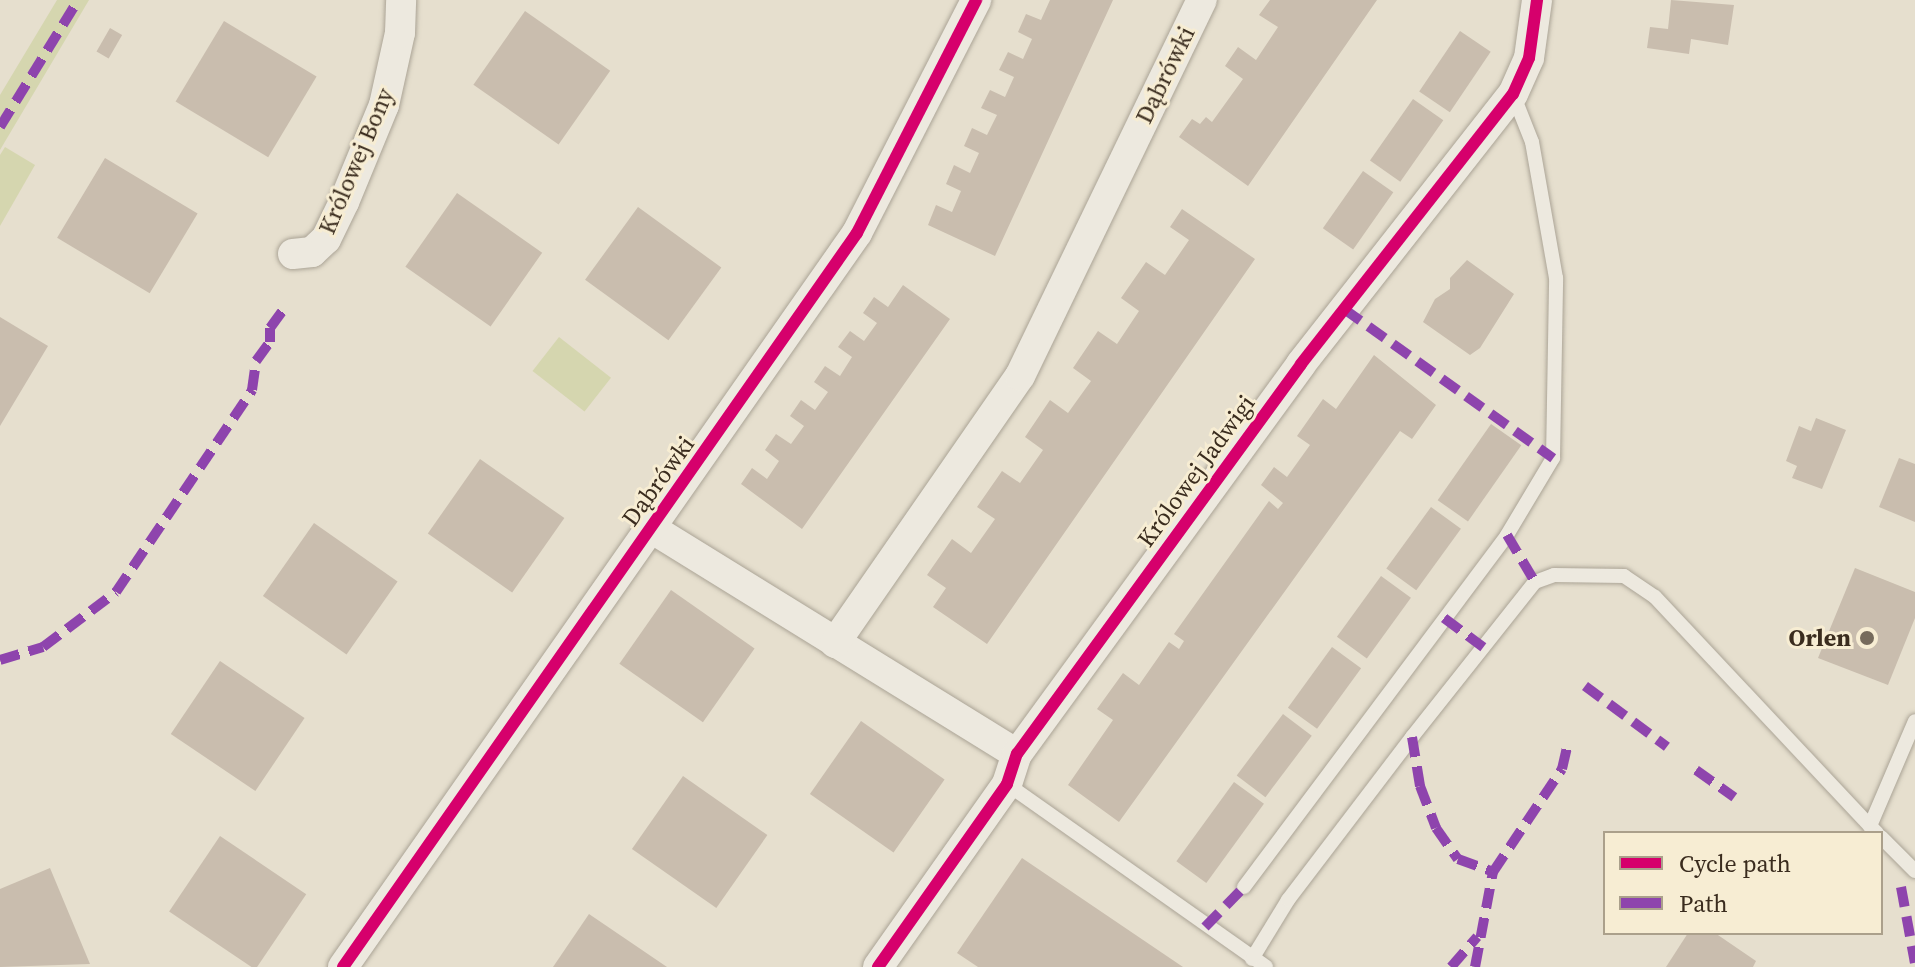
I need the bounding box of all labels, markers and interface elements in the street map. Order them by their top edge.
street label: Dąbrówki [1129,22,1201,128]
street label: Królowej Bony [312,84,400,238]
street label: Królowej Jadwigi [1131,390,1261,552]
street label: Dąbrówki [616,430,700,532]
place label: Orlen [1789,624,1851,652]
marker: Orlen [1858,629,1876,647]
legend [1603,831,1883,935]
text: Cycle path [1679,847,1791,880]
text: Path [1679,887,1728,920]

